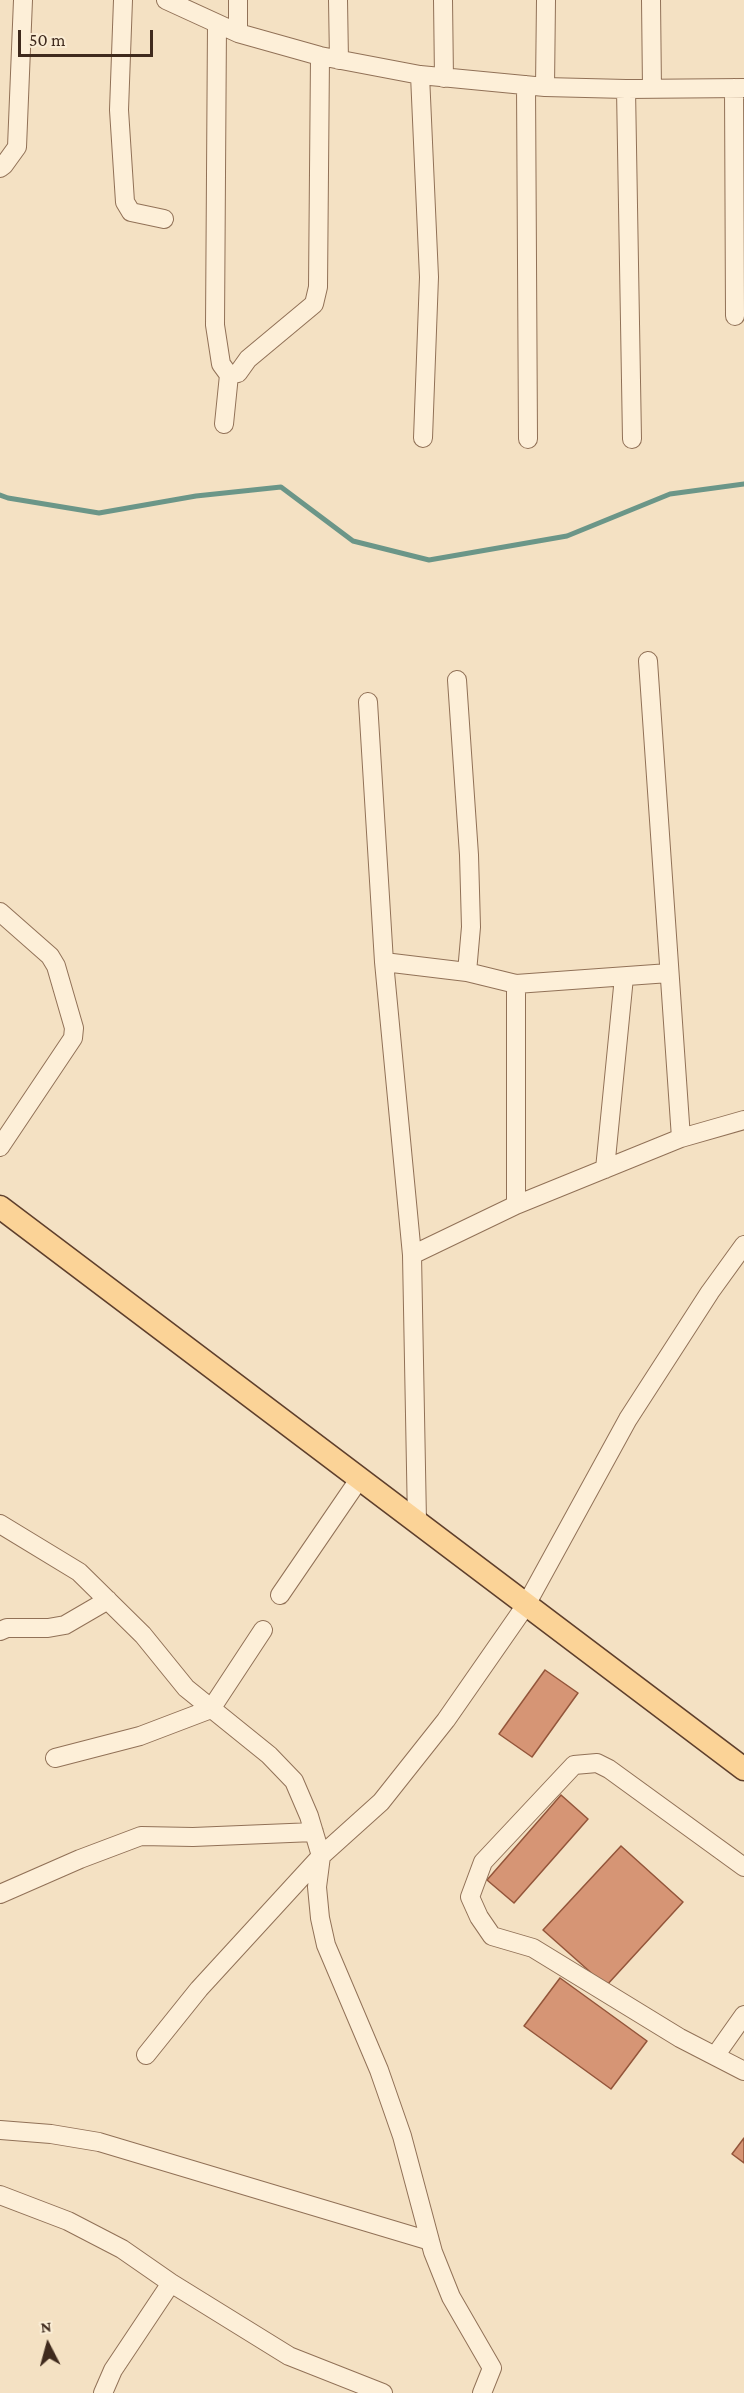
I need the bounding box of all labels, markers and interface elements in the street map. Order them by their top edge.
scale bar [21,18,156,56]
text: 50 m [29,30,66,50]
north arrow [18,2315,78,2375]
text: N [40,2318,52,2336]

